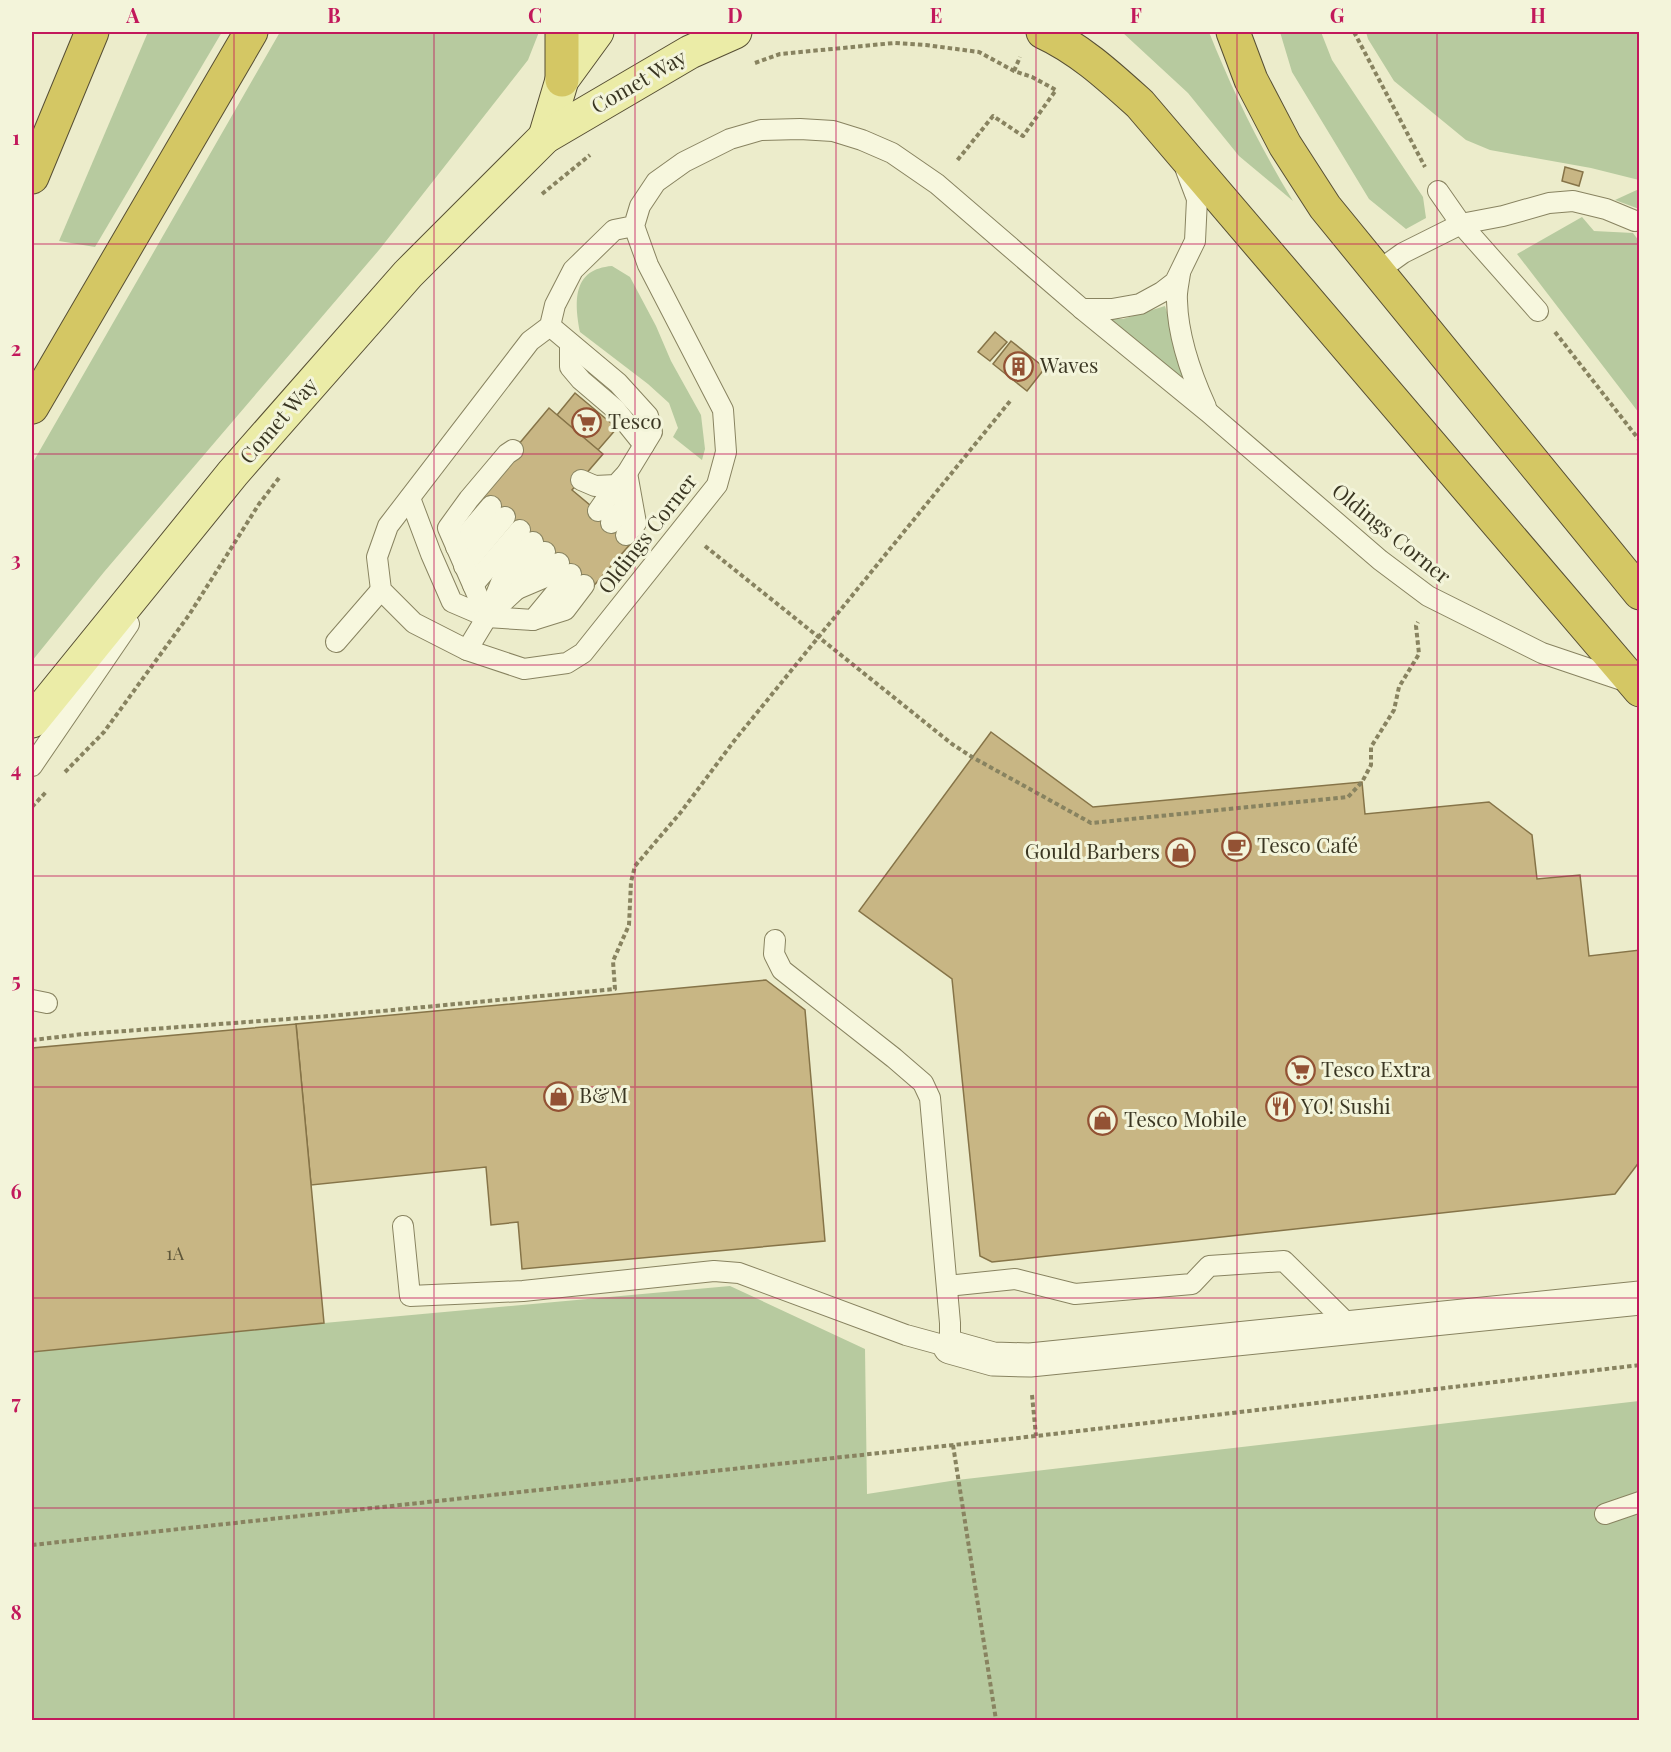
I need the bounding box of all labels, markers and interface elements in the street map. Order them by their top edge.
text: A [125,1,140,28]
text: B [327,1,341,28]
text: C [528,1,542,28]
text: D [727,1,743,28]
text: E [930,1,942,28]
text: F [1130,1,1142,28]
text: G [1330,1,1345,28]
text: H [1530,1,1546,28]
street label: Comet Way [585,42,691,119]
text: 1 [12,123,20,150]
text: 2 [11,334,21,361]
building icon: Waves [1003,350,1035,382]
place label: Waves [1039,350,1098,378]
street label: Comet Way [232,370,323,469]
supermarket icon: Tesco [571,406,603,438]
place label: Tesco [608,406,662,434]
street label: Oldings Corner [591,466,703,599]
street label: Oldings Corner [1327,476,1458,589]
text: 3 [11,545,21,572]
text: 4 [11,755,21,782]
cafe icon: Tesco Café [1220,830,1252,862]
place label: Tesco Café [1257,830,1358,858]
place label: Gould Barbers [1025,836,1160,864]
shop icon: Gould Barbers [1165,836,1197,868]
text: 5 [11,966,21,993]
supermarket icon: Tesco Extra [1284,1054,1316,1086]
place label: Tesco Extra [1321,1054,1432,1082]
shop icon: B&M [542,1080,574,1112]
place label: B&M [579,1080,628,1108]
restaurant icon: YO! Sushi [1264,1091,1296,1123]
place label: YO! Sushi [1300,1091,1391,1119]
shop icon: Tesco Mobile [1087,1104,1119,1136]
place label: Tesco Mobile [1124,1104,1247,1132]
text: 6 [10,1177,22,1204]
house number: 1A [166,1241,185,1265]
text: 7 [11,1388,21,1415]
text: 8 [10,1598,22,1625]

